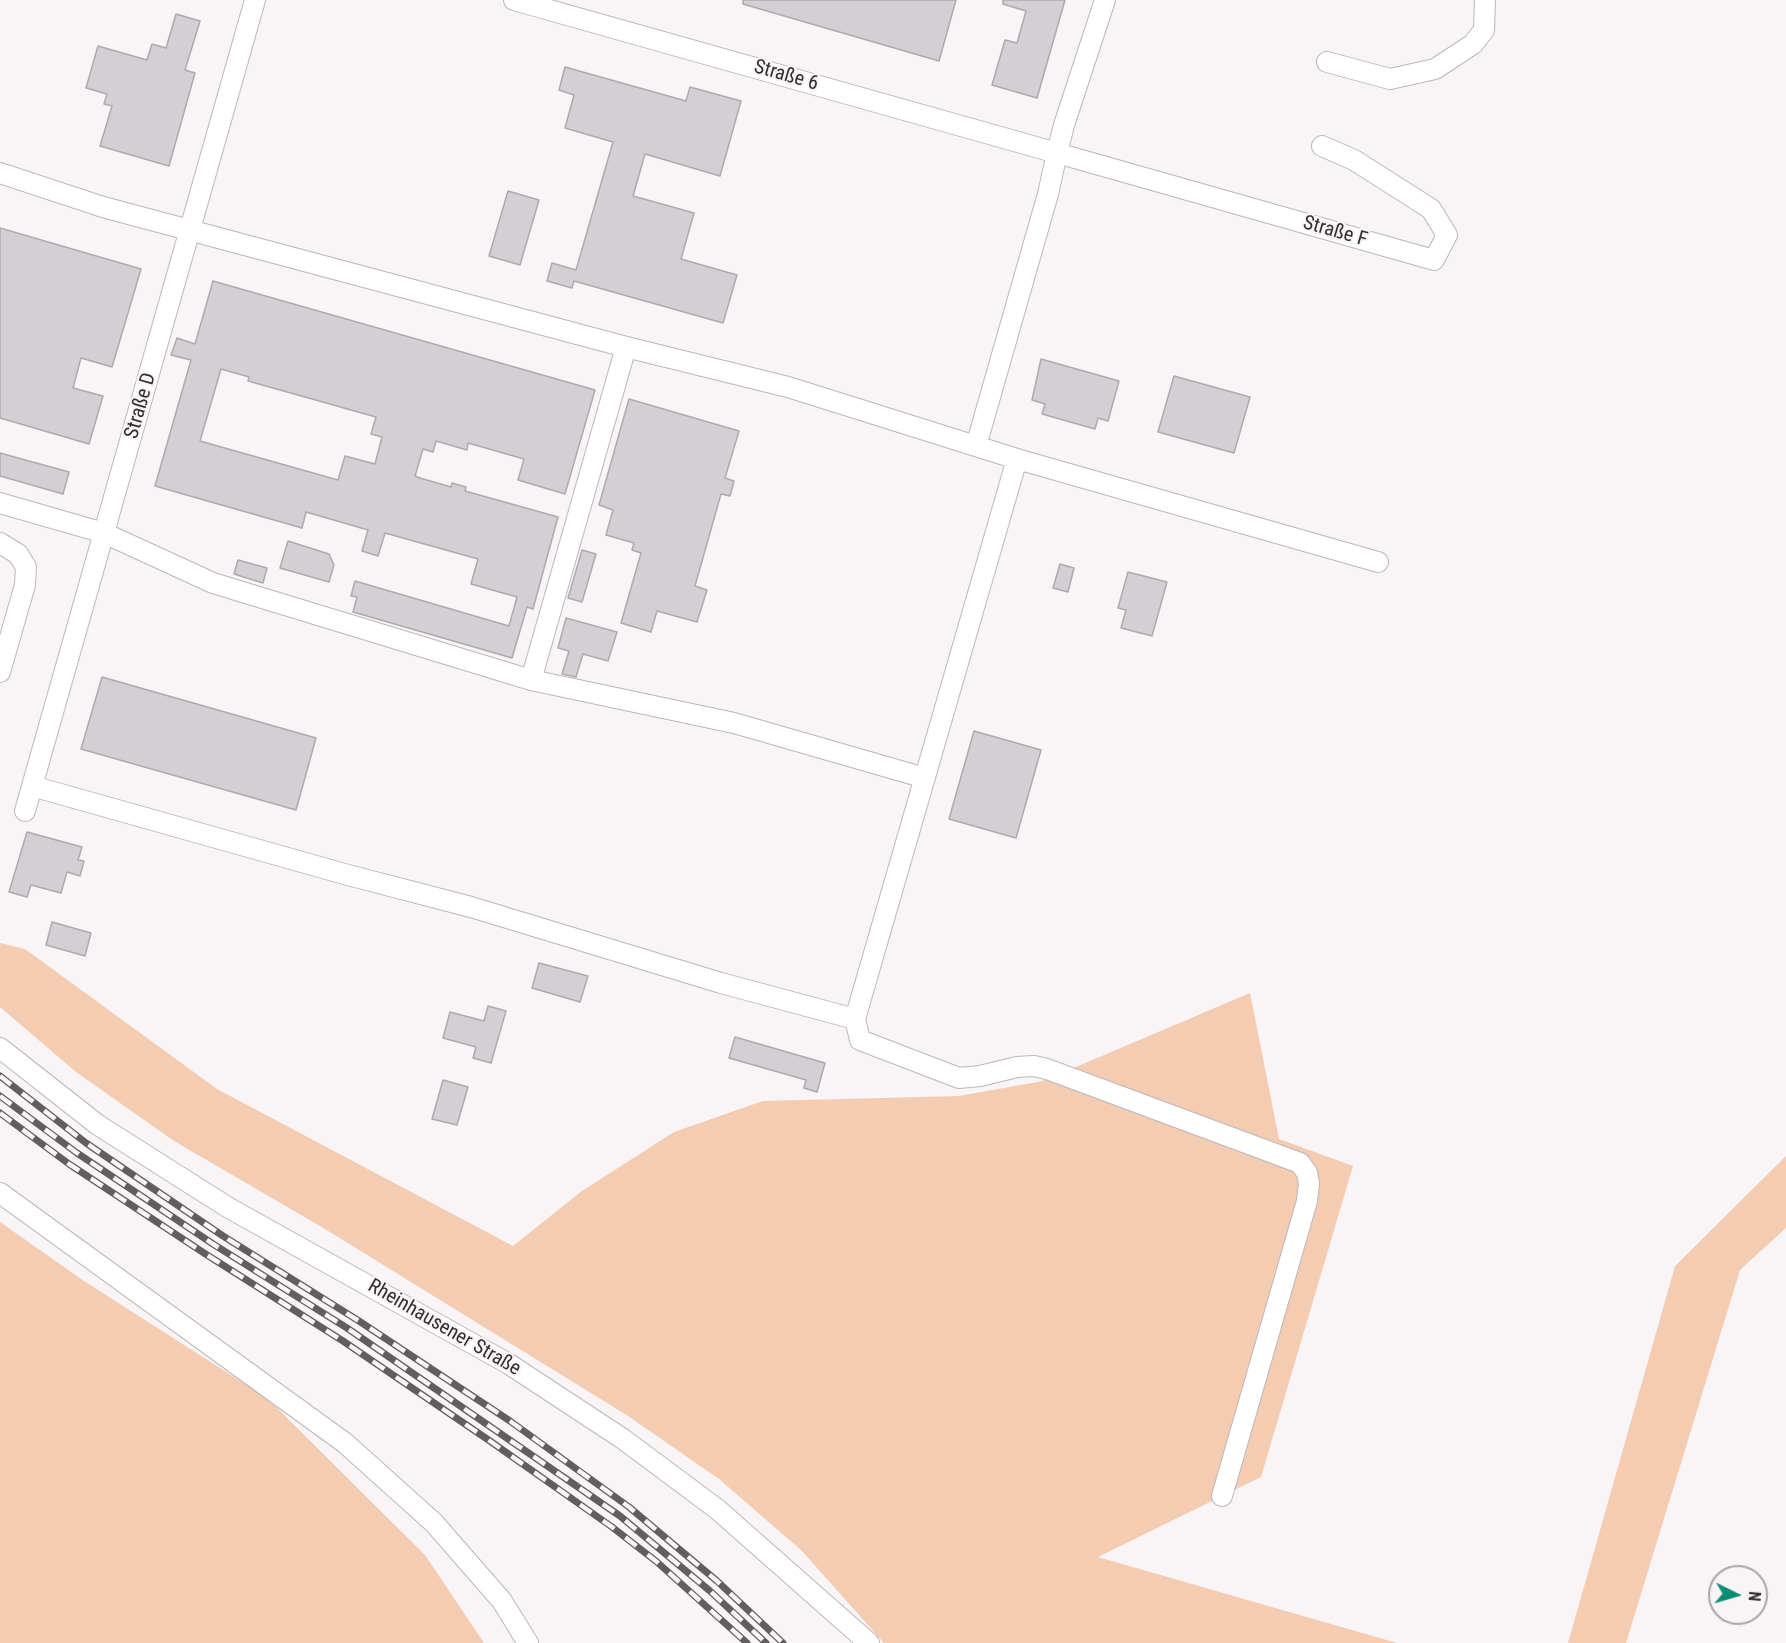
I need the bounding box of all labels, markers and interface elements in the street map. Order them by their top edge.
street label: Straße 6 [751,55,821,97]
street label: Straße F [1300,211,1370,253]
street label: Straße D [120,370,162,442]
street label: Rheinhausener Straße [363,1274,525,1382]
north arrow [1708,1565,1768,1625]
text: N [1745,1591,1764,1602]

